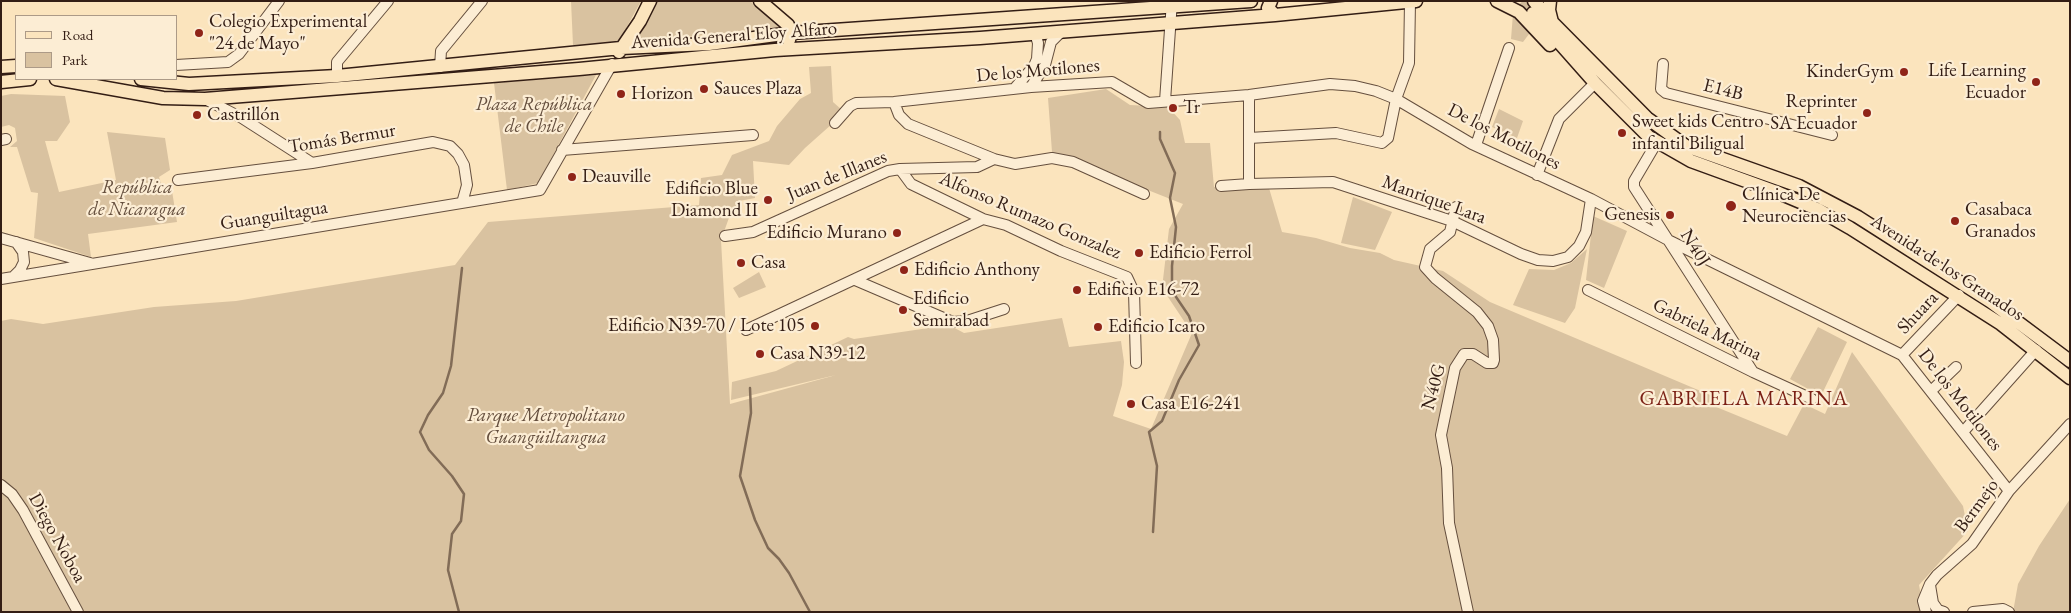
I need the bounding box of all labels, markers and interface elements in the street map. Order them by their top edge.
place label: Colegio Experimental "24 de Mayo" [209,11,367,55]
legend [15,15,178,80]
street label: Avenida General Eloy Alfaro [630,17,838,55]
text: Road [62,25,93,44]
marker: Colegio Experimental "24 de Mayo" [193,27,205,39]
text: Park [62,50,88,69]
street label: De los Motilones [975,54,1101,88]
place label: Life Learning Ecuador [1928,60,2026,104]
place label: KinderGym [1806,61,1894,83]
marker: KinderGym [1898,66,1910,78]
street label: E14B [1701,74,1745,106]
marker: Life Learning Ecuador [2030,76,2042,88]
place label: Sauces Plaza [714,78,802,100]
place label: Horizon [631,83,693,105]
marker: Sauces Plaza [698,83,710,95]
marker: Horizon [615,88,627,100]
place label: Reprinter SA Ecuador [1770,91,1857,135]
park label: Plaza República de Chile [475,94,593,138]
place label: Tr [1183,97,1200,119]
street label: De los Motilones [1444,99,1564,175]
marker: Tr [1167,102,1179,114]
place label: Castrillón [207,104,280,126]
marker: Reprinter SA Ecuador [1861,107,1873,119]
marker: Castrillón [191,109,203,121]
place label: Sweet kids Centro infantil Biligual [1632,111,1764,155]
street label: Tomás Bermur [287,119,397,159]
marker: Sweet kids Centro infantil Biligual [1616,127,1628,139]
street label: Juan de Illanes [784,146,890,206]
place label: Deauville [582,166,651,188]
street label: Alfonso Rumazo Gonzalez [936,167,1124,265]
marker: Deauville [566,171,578,183]
street label: Manrique Lara [1379,171,1489,229]
park label: República de Nicaragua [88,177,186,221]
place label: Edificio Blue Diamond II [665,178,758,222]
place label: Clínica De Neurociencias [1742,184,1846,228]
marker: Edificio Blue Diamond II [762,194,774,206]
street label: Guanguiltagua [219,196,329,236]
marker: Clínica De Neurociencias [1724,199,1738,213]
place label: Casabaca Granados [1965,199,2036,243]
place label: Genesis [1604,204,1660,226]
marker: Genesis [1664,209,1676,221]
street label: Avenida de los Granados [1866,210,2028,326]
marker: Casabaca Granados [1949,215,1961,227]
place label: Edificio Murano [767,222,887,244]
street label: N40J [1675,225,1715,271]
marker: Edificio Murano [891,227,903,239]
place label: Edificio Ferrol [1149,242,1252,264]
marker: Edificio Ferrol [1133,247,1145,259]
place label: Casa [751,252,786,274]
marker: Casa [735,257,747,269]
place label: Edificio Anthony [914,259,1040,281]
marker: Edificio Anthony [898,264,910,276]
place label: Edificio E16-72 [1087,279,1199,301]
marker: Edificio E16-72 [1071,284,1083,296]
street label: Shuara [1893,287,1943,339]
place label: Edificio Semirabad [913,288,989,332]
street label: Gabriela Marina [1649,294,1765,366]
marker: Edificio Semirabad [897,304,909,316]
place label: Edificio N39-70 / Lote 105 [608,315,805,337]
place label: Edificio Icaro [1108,316,1205,338]
marker: Edificio N39-70 / Lote 105 [809,320,821,332]
marker: Edificio Icaro [1092,321,1104,333]
place label: Casa N39-12 [770,343,865,365]
street label: De los Motilones [1913,344,2007,456]
marker: Casa N39-12 [754,348,766,360]
street label: N40G [1417,361,1451,413]
district label: GABRIELA MARINA [1638,386,1850,412]
place label: Casa E16-241 [1141,393,1241,415]
marker: Casa E16-241 [1125,398,1137,410]
park label: Parque Metropolitano Guangüiltangua [467,405,625,449]
street label: Bermejo [1950,475,2004,537]
street label: Diego Noboa [23,489,91,587]

